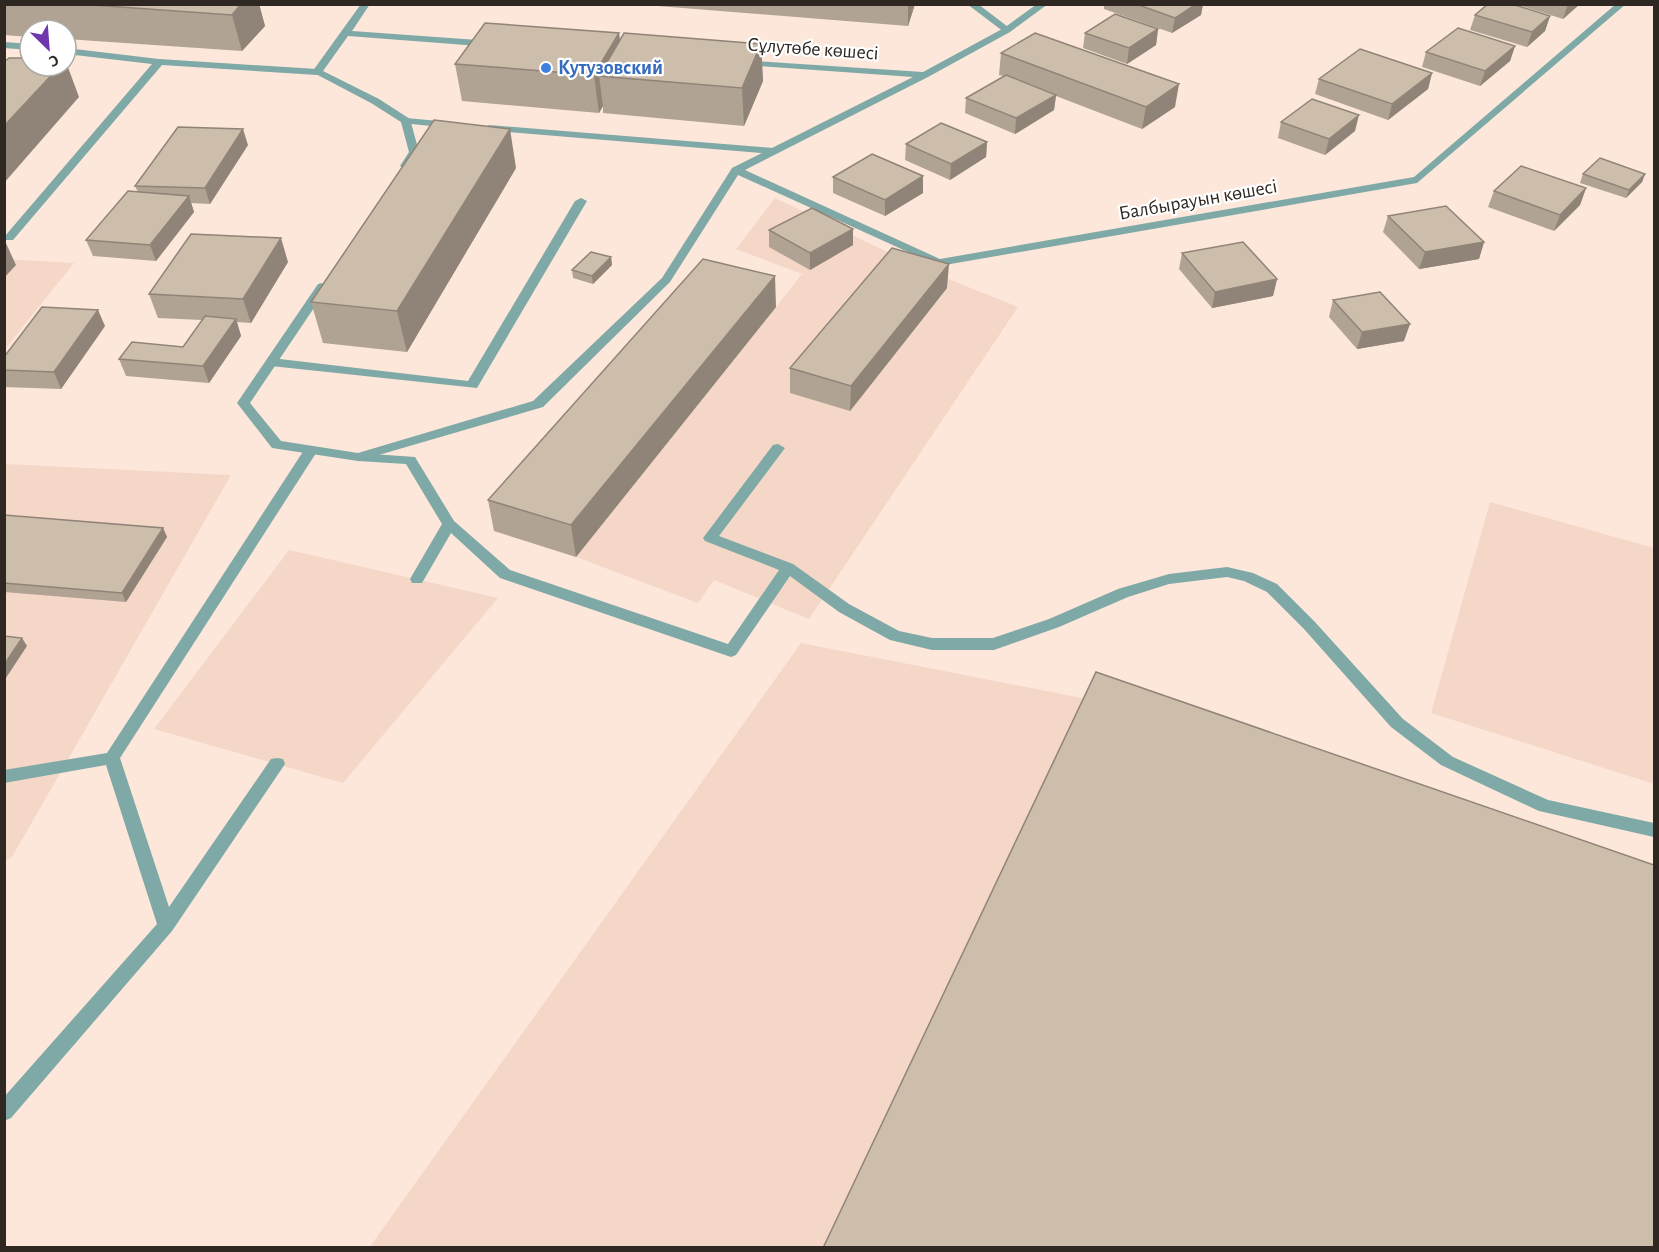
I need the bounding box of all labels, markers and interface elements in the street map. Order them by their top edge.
north arrow [18,18,78,78]
street label: Сұлутөбе көшесі [747,34,879,64]
text: С [46,52,61,70]
place label: Кутузовский [558,58,663,78]
marker: Кутузовский [539,61,553,75]
street label: Балбырауын көшесі [1117,176,1279,224]

